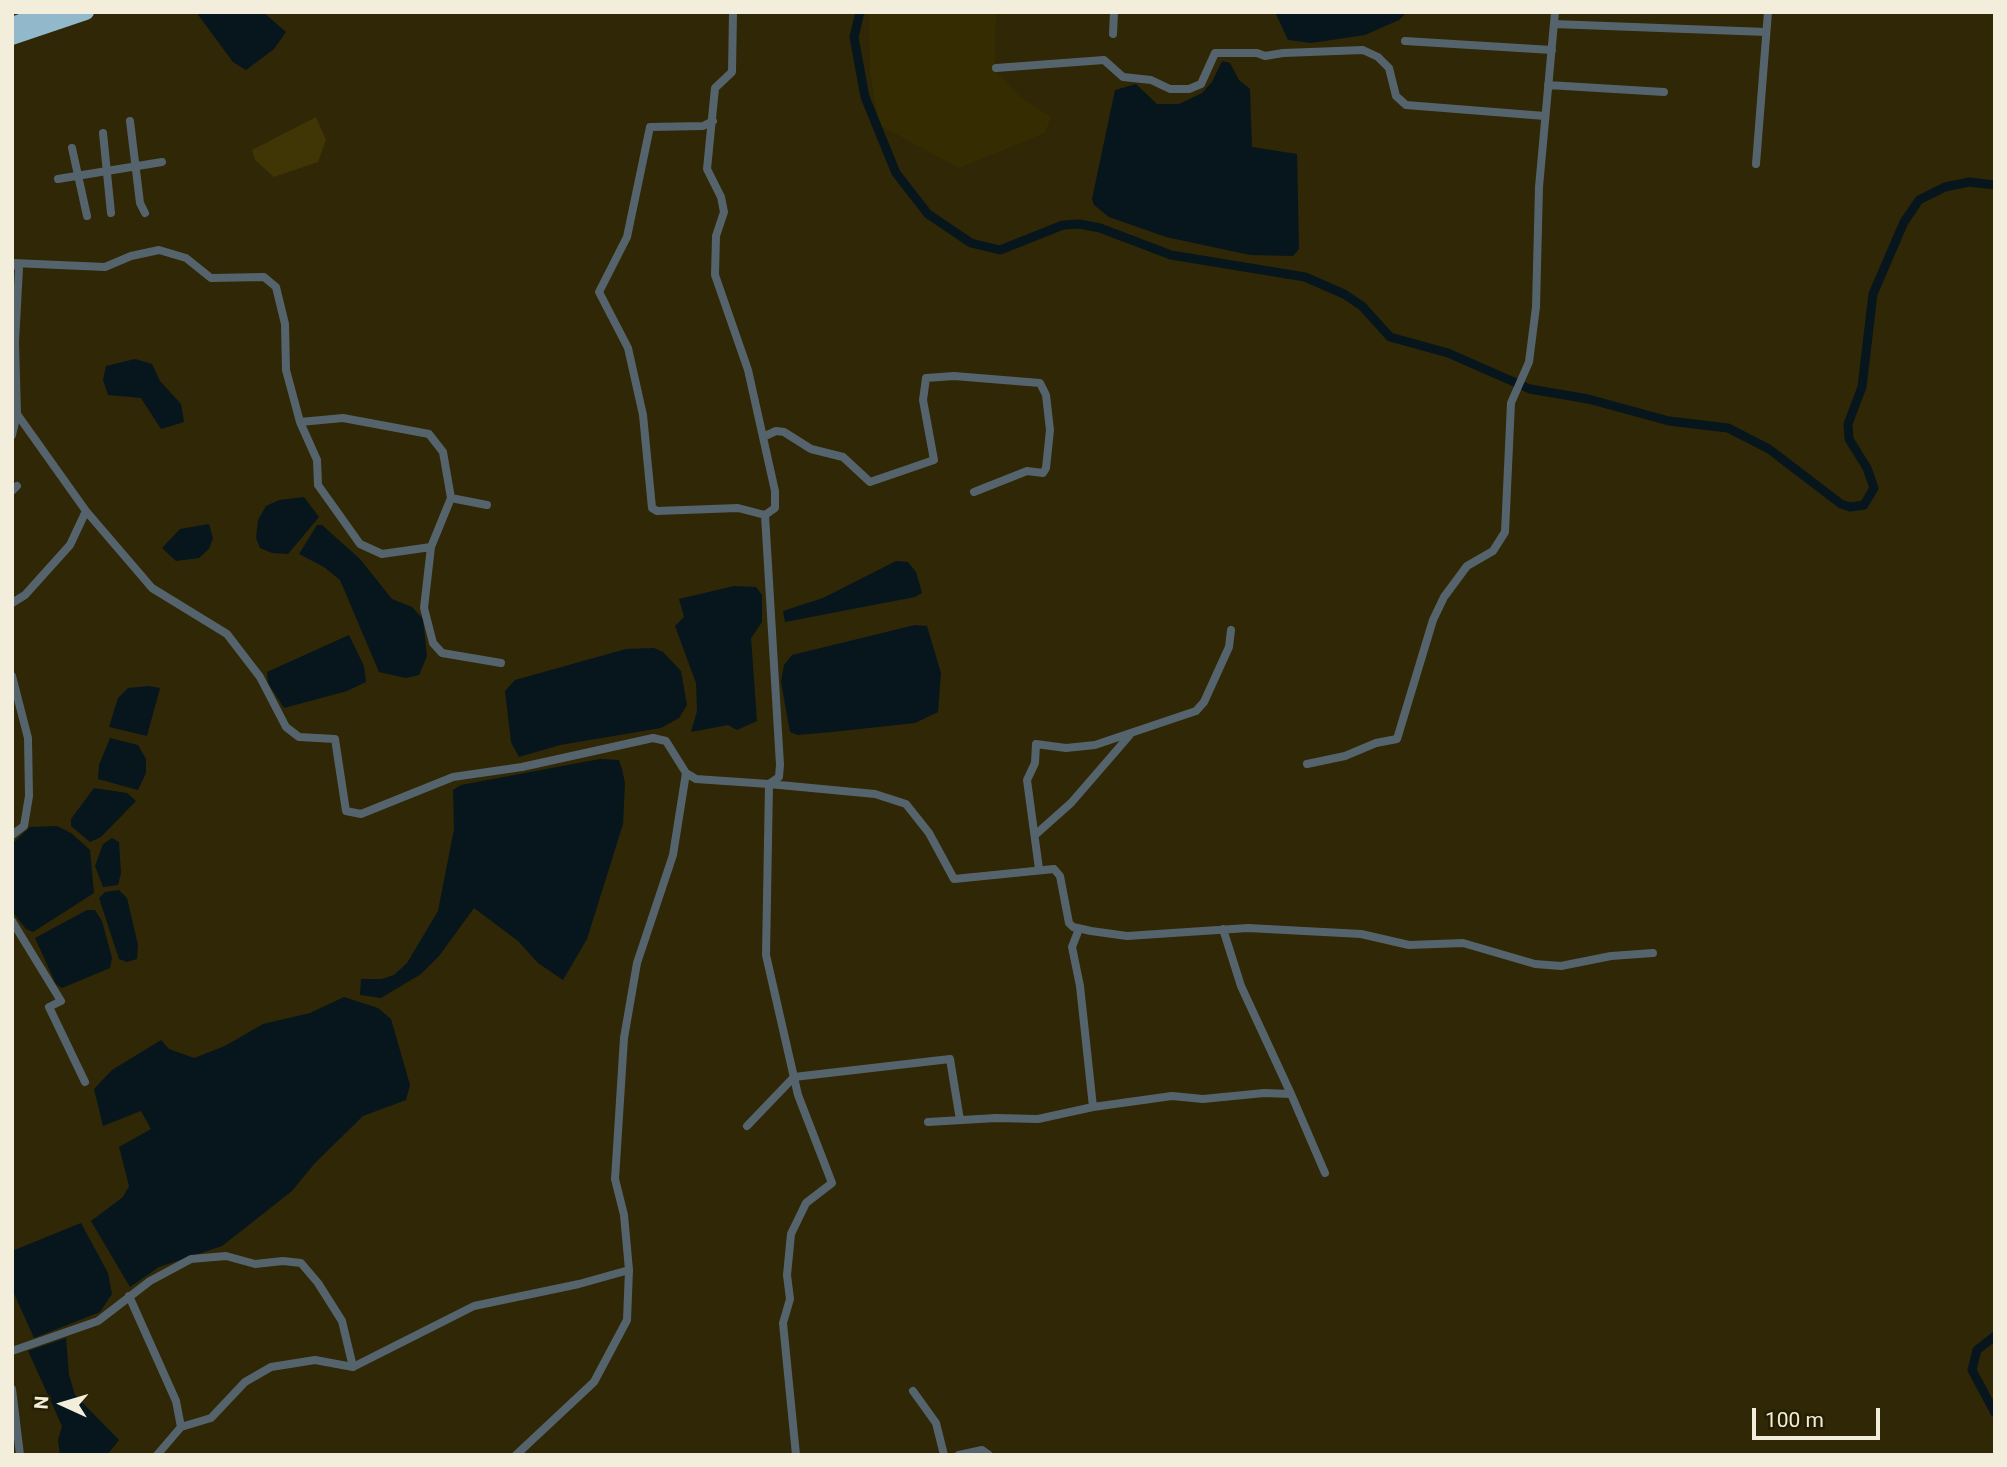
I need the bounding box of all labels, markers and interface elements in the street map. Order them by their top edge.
north arrow [28,1369,98,1439]
scale bar [1755,1394,1883,1438]
text: N [30,1395,53,1410]
text: 100 m [1765,1408,1824,1432]

